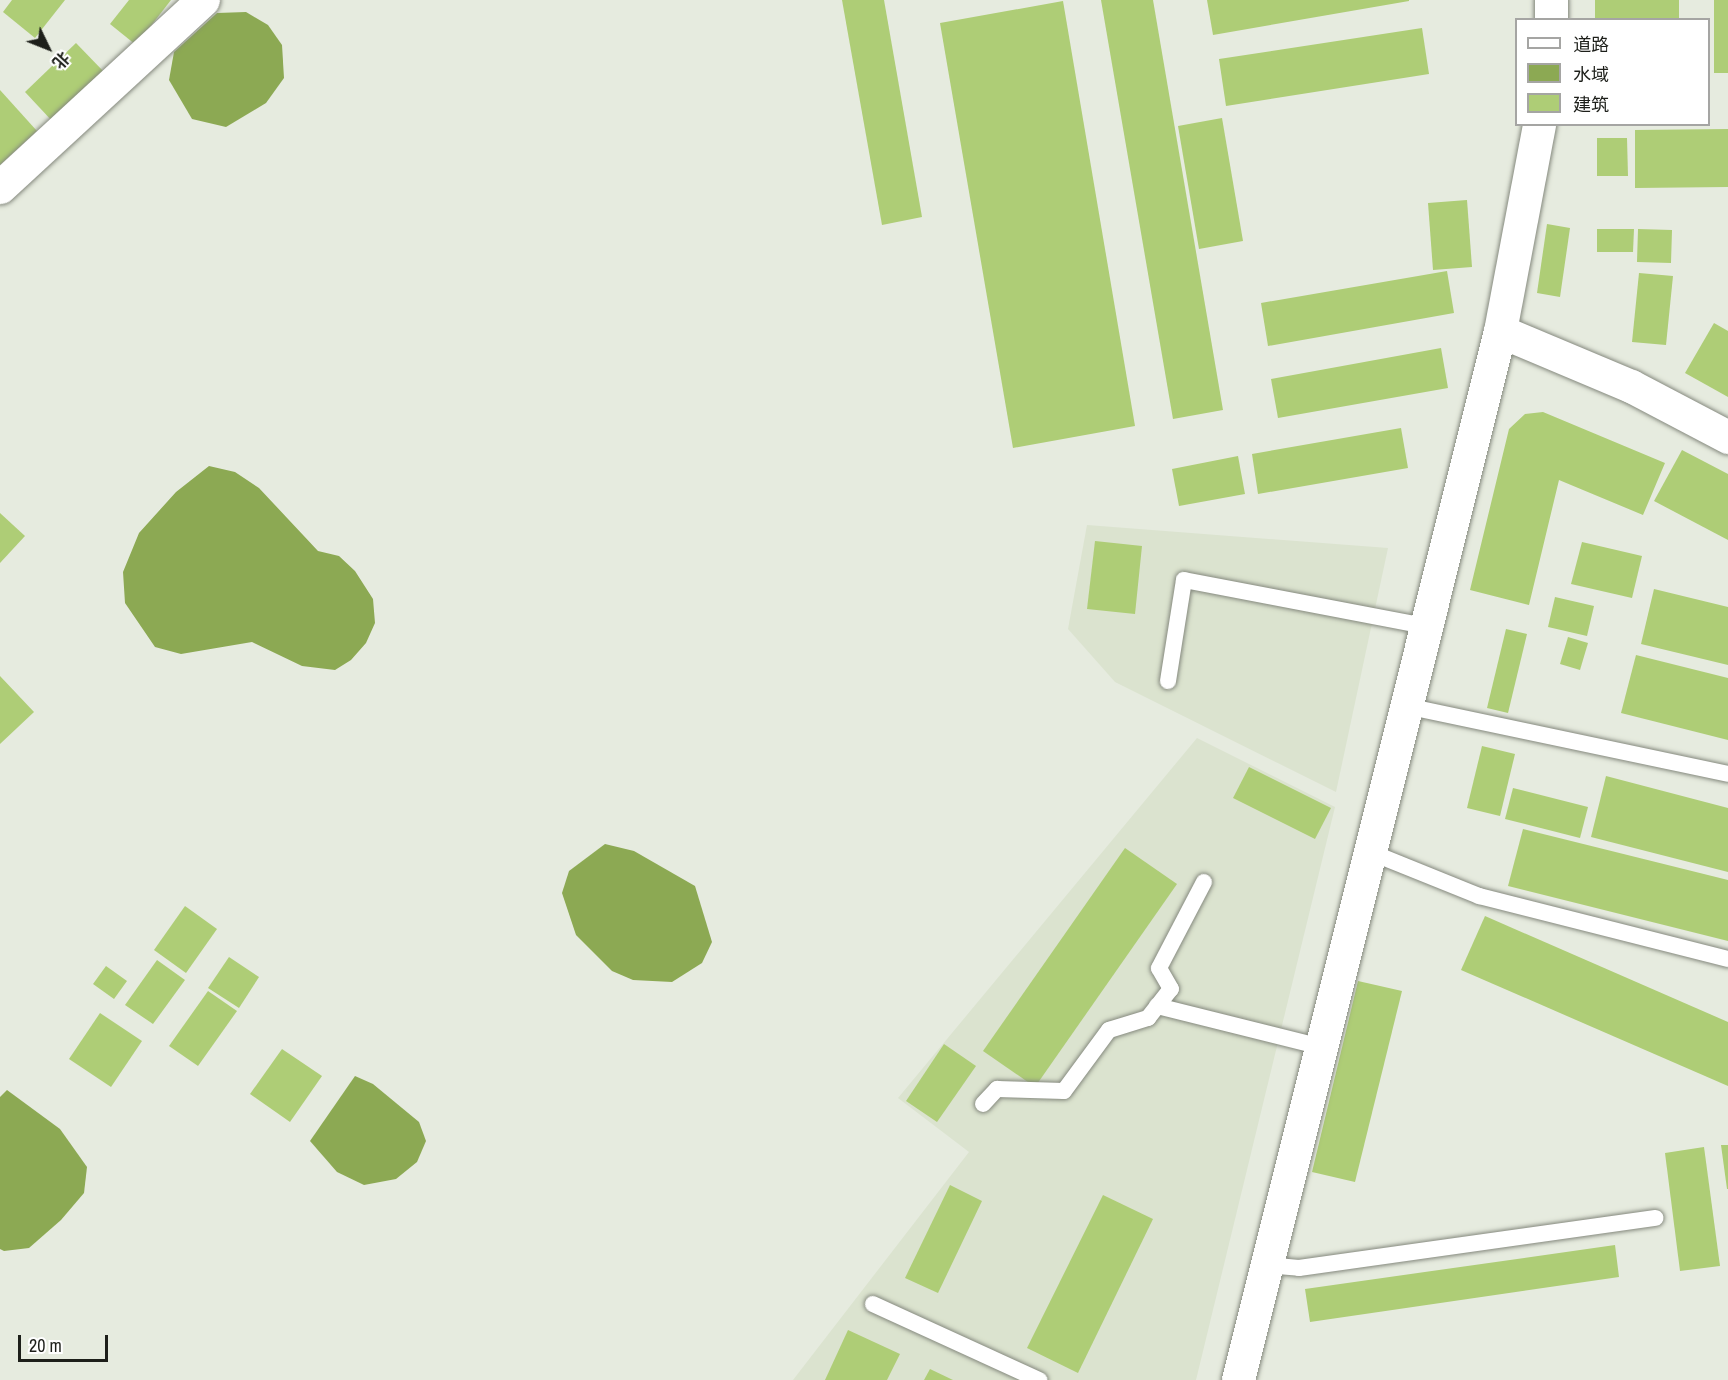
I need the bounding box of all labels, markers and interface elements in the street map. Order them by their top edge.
north arrow [18,18,78,78]
legend [1515,18,1710,126]
text: 道路 [1573,32,1609,57]
text: 北 [48,47,75,74]
text: 水域 [1573,62,1609,87]
text: 建筑 [1573,92,1609,117]
scale bar [21,1323,111,1361]
text: 20 m [29,1333,62,1358]

